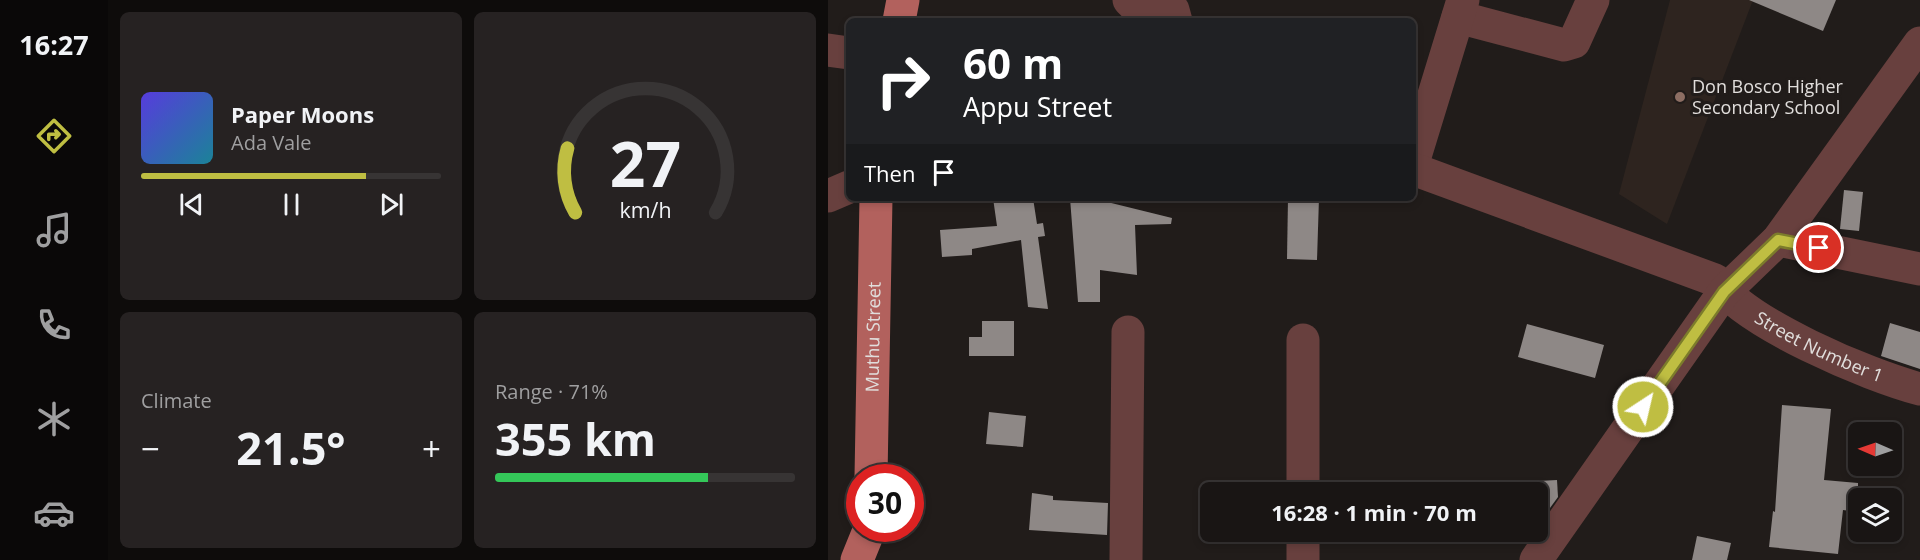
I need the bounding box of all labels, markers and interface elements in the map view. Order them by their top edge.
text: 16:27 [19,26,89,63]
text: 60 m [963,34,1063,91]
icon: right [864,42,942,120]
place label: Don Bosco Higher Secondary School [1692,74,1843,119]
text: Appu Street [963,88,1112,125]
marker: Don Bosco Higher Secondary School [1673,90,1687,104]
text: Paper Moons [231,99,374,129]
icon: directions [33,115,75,157]
text: 27 [609,120,681,205]
text: Ada Vale [231,129,312,156]
icon: arrive [927,156,960,189]
text: Then [864,158,915,188]
icon: previous [175,188,208,221]
icon: pause [275,188,308,221]
icon: next [375,188,408,221]
text: km/h [619,196,671,225]
icon: music [33,209,75,251]
pin [1793,222,1844,273]
icon: arrive [1802,231,1835,264]
street label: Muthu Street [860,281,885,393]
icon: phone [33,304,75,346]
street label: Street Number 1 [1751,305,1887,387]
position arrow [1611,375,1675,439]
text: Range · 71% [495,378,608,405]
text: Climate [141,387,212,414]
icon: climate [33,398,75,440]
text: 355 km [495,408,656,469]
text: 21.5° [236,417,346,478]
north arrow [1848,422,1902,476]
map controls [1848,422,1902,542]
text: − [141,426,160,471]
text: + [422,426,441,471]
speed limit sign: 30 [846,464,924,542]
button: layers [1848,488,1902,542]
icon: car [33,492,75,534]
text: 16:28 · 1 min · 70 m [1271,497,1477,527]

